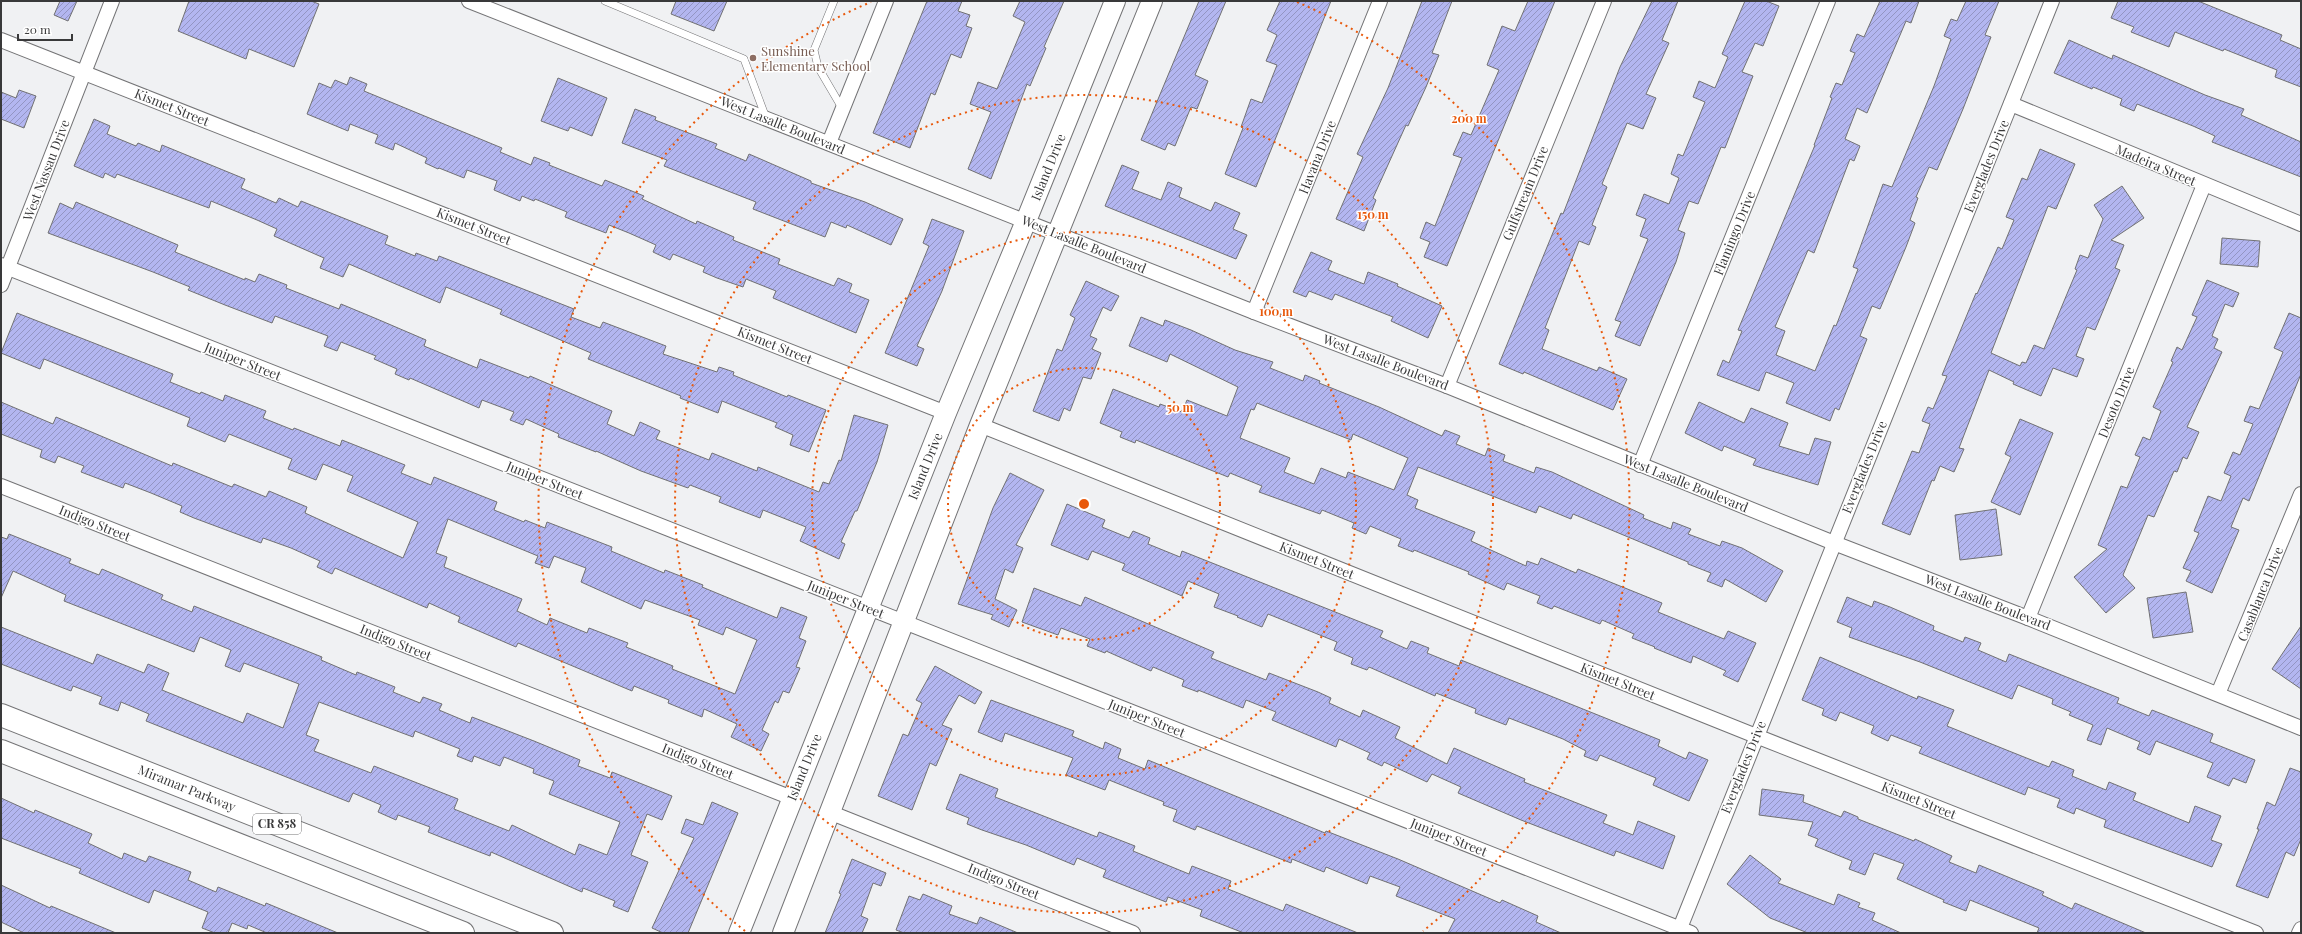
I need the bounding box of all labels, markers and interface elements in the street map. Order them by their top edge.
scale bar [18,16,72,42]
text: 20 m [24,21,51,37]
place label: Sunshine Elementary School [761,42,870,74]
marker: Sunshine Elementary School [748,53,758,63]
street label: Kismet Street [132,84,212,129]
street label: West Lasalle Boulevard [717,91,848,158]
text: 200 m [1451,110,1487,126]
street label: West Nassau Drive [18,116,73,224]
street label: Havana Drive [1294,117,1339,196]
street label: Everglades Drive [1959,117,2012,215]
street label: Island Drive [1026,130,1069,203]
street label: Madeira Street [2113,140,2199,189]
street label: Gulfstream Drive [1498,143,1551,243]
street label: Flamingo Drive [1709,188,1758,277]
street label: Kismet Street [434,203,514,248]
text: 150 m [1357,206,1389,222]
street label: West Lasalle Boulevard [1018,210,1149,277]
text: 100 m [1259,303,1293,319]
street label: Kismet Street [735,322,815,367]
street label: West Lasalle Boulevard [1320,329,1452,393]
street label: Juniper Street [202,337,284,384]
street label: Desoto Drive [2093,363,2138,440]
text: 50 m [1167,399,1194,415]
street label: Everglades Drive [1837,418,1890,516]
street label: Island Drive [903,429,946,502]
street label: West Lasalle Boulevard [1620,449,1751,516]
street label: Juniper Street [504,456,586,503]
centre of rings [1077,497,1091,511]
street label: Indigo Street [57,501,134,545]
street label: Kismet Street [1277,537,1357,582]
street label: Casablanca Drive [2233,544,2286,644]
street label: West Lasalle Boulevard [1922,569,2054,633]
street label: Juniper Street [805,575,887,622]
street label: Indigo Street [358,620,435,664]
street label: Kismet Street [1578,658,1658,703]
street label: Juniper Street [1106,694,1188,741]
street label: Everglades Drive [1716,718,1769,816]
street label: Island Drive [782,730,825,803]
street label: Indigo Street [660,739,737,783]
street label: Miramar Parkway [136,760,239,815]
street label: Kismet Street [1879,777,1959,822]
street label: Juniper Street [1408,813,1490,860]
road number: CR 858 [253,814,301,834]
street label: Indigo Street [966,859,1043,903]

